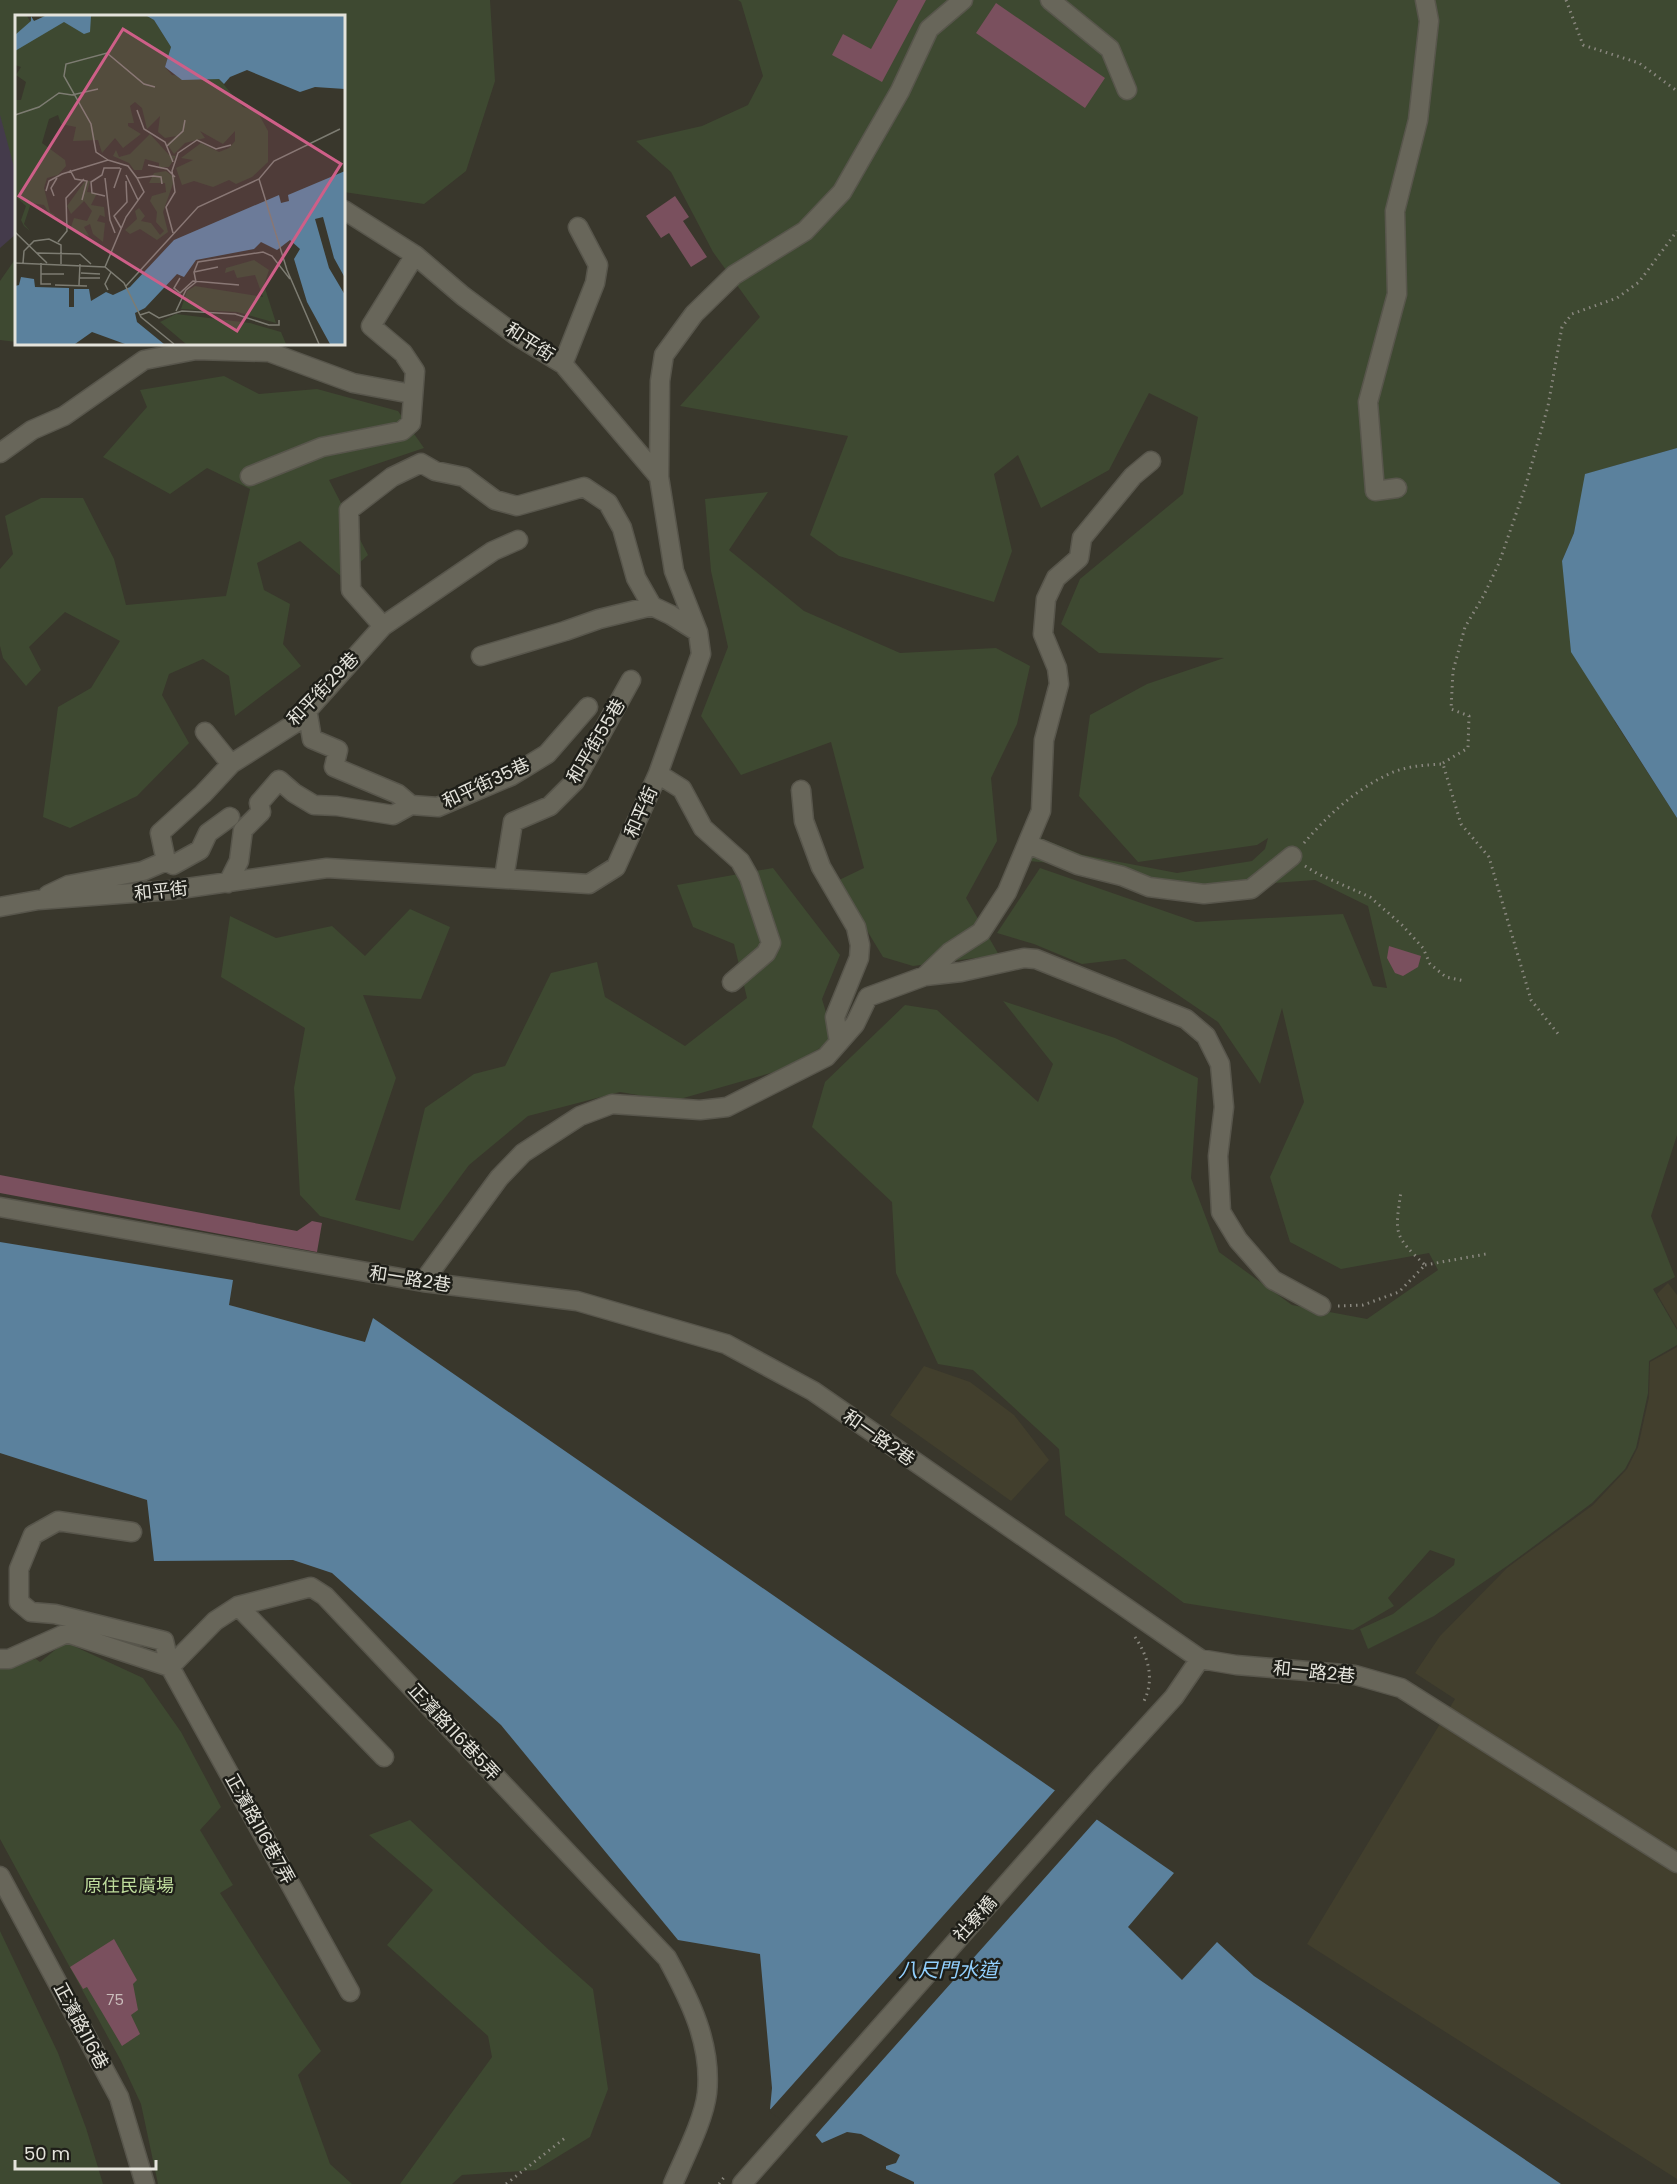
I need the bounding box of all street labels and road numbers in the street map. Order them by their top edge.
street label: 和平街 [501,316,560,367]
street label: 和平街29巷 [281,646,364,731]
street label: 和平街55巷 [560,694,631,788]
street label: 和平街35巷 [438,751,534,814]
street label: 和平街 [618,782,663,842]
street label: 和平街 [133,875,189,906]
street label: 和一路2巷 [367,1260,453,1297]
street label: 和一路2巷 [838,1404,920,1471]
street label: 和一路2巷 [1272,1655,1356,1688]
street label: 正濱路116巷5弄 [403,1678,506,1786]
street label: 正濱路116巷7弄 [220,1769,301,1889]
street label: 社寮橋 [947,1890,1002,1947]
street label: 正濱路116巷 [48,1978,115,2074]

